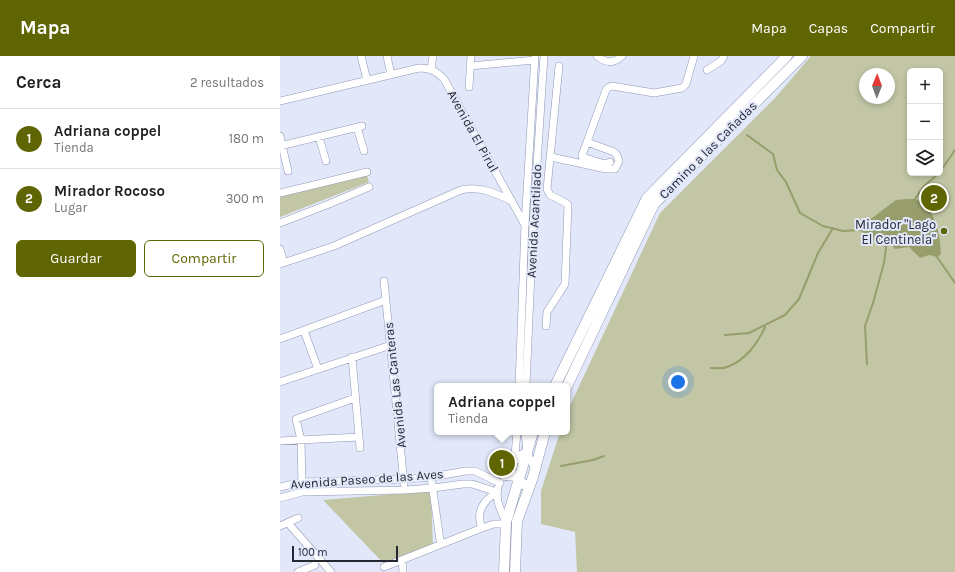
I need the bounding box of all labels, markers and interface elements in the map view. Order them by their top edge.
text: Mapa [20,17,70,39]
text: Mapa [751,20,787,37]
text: Capas [809,20,848,37]
text: Compartir [870,20,935,37]
north arrow [859,68,895,104]
map controls [907,68,943,176]
button: + [907,68,943,104]
text: Cerca [16,72,61,92]
text: 2 resultados [190,75,264,90]
street label: Avenida El Pirul [444,87,502,175]
street label: Camino a las Cañadas [656,98,760,202]
button: − [907,104,943,140]
text: Adriana coppel [54,122,161,140]
text: 1 [27,131,31,146]
text: 180 m [229,131,264,146]
text: Tienda [54,140,94,155]
button: layers [907,140,943,176]
street label: Avenida Acantilado [524,164,544,278]
text: Mirador Rocoso [54,182,165,200]
pin: 2 [921,183,947,213]
text: 2 [25,191,33,206]
text: 300 m [226,191,264,206]
text: Lugar [54,200,87,215]
place label: Mirador "Lago El Centinela" [855,217,936,247]
marker: Mirador "Lago El Centinela" [939,226,949,236]
button: Guardar [16,240,136,277]
button: Compartir [144,240,264,277]
street label: Avenida Las Canteras [381,321,409,449]
your location [668,372,688,392]
popup [434,383,570,435]
text: Adriana coppel [448,393,556,411]
text: Tienda [448,411,488,426]
pin: 1 [489,448,515,478]
street label: Avenida Paseo de las Aves [290,466,444,492]
scale bar [292,544,398,563]
text: 100 m [298,546,328,559]

